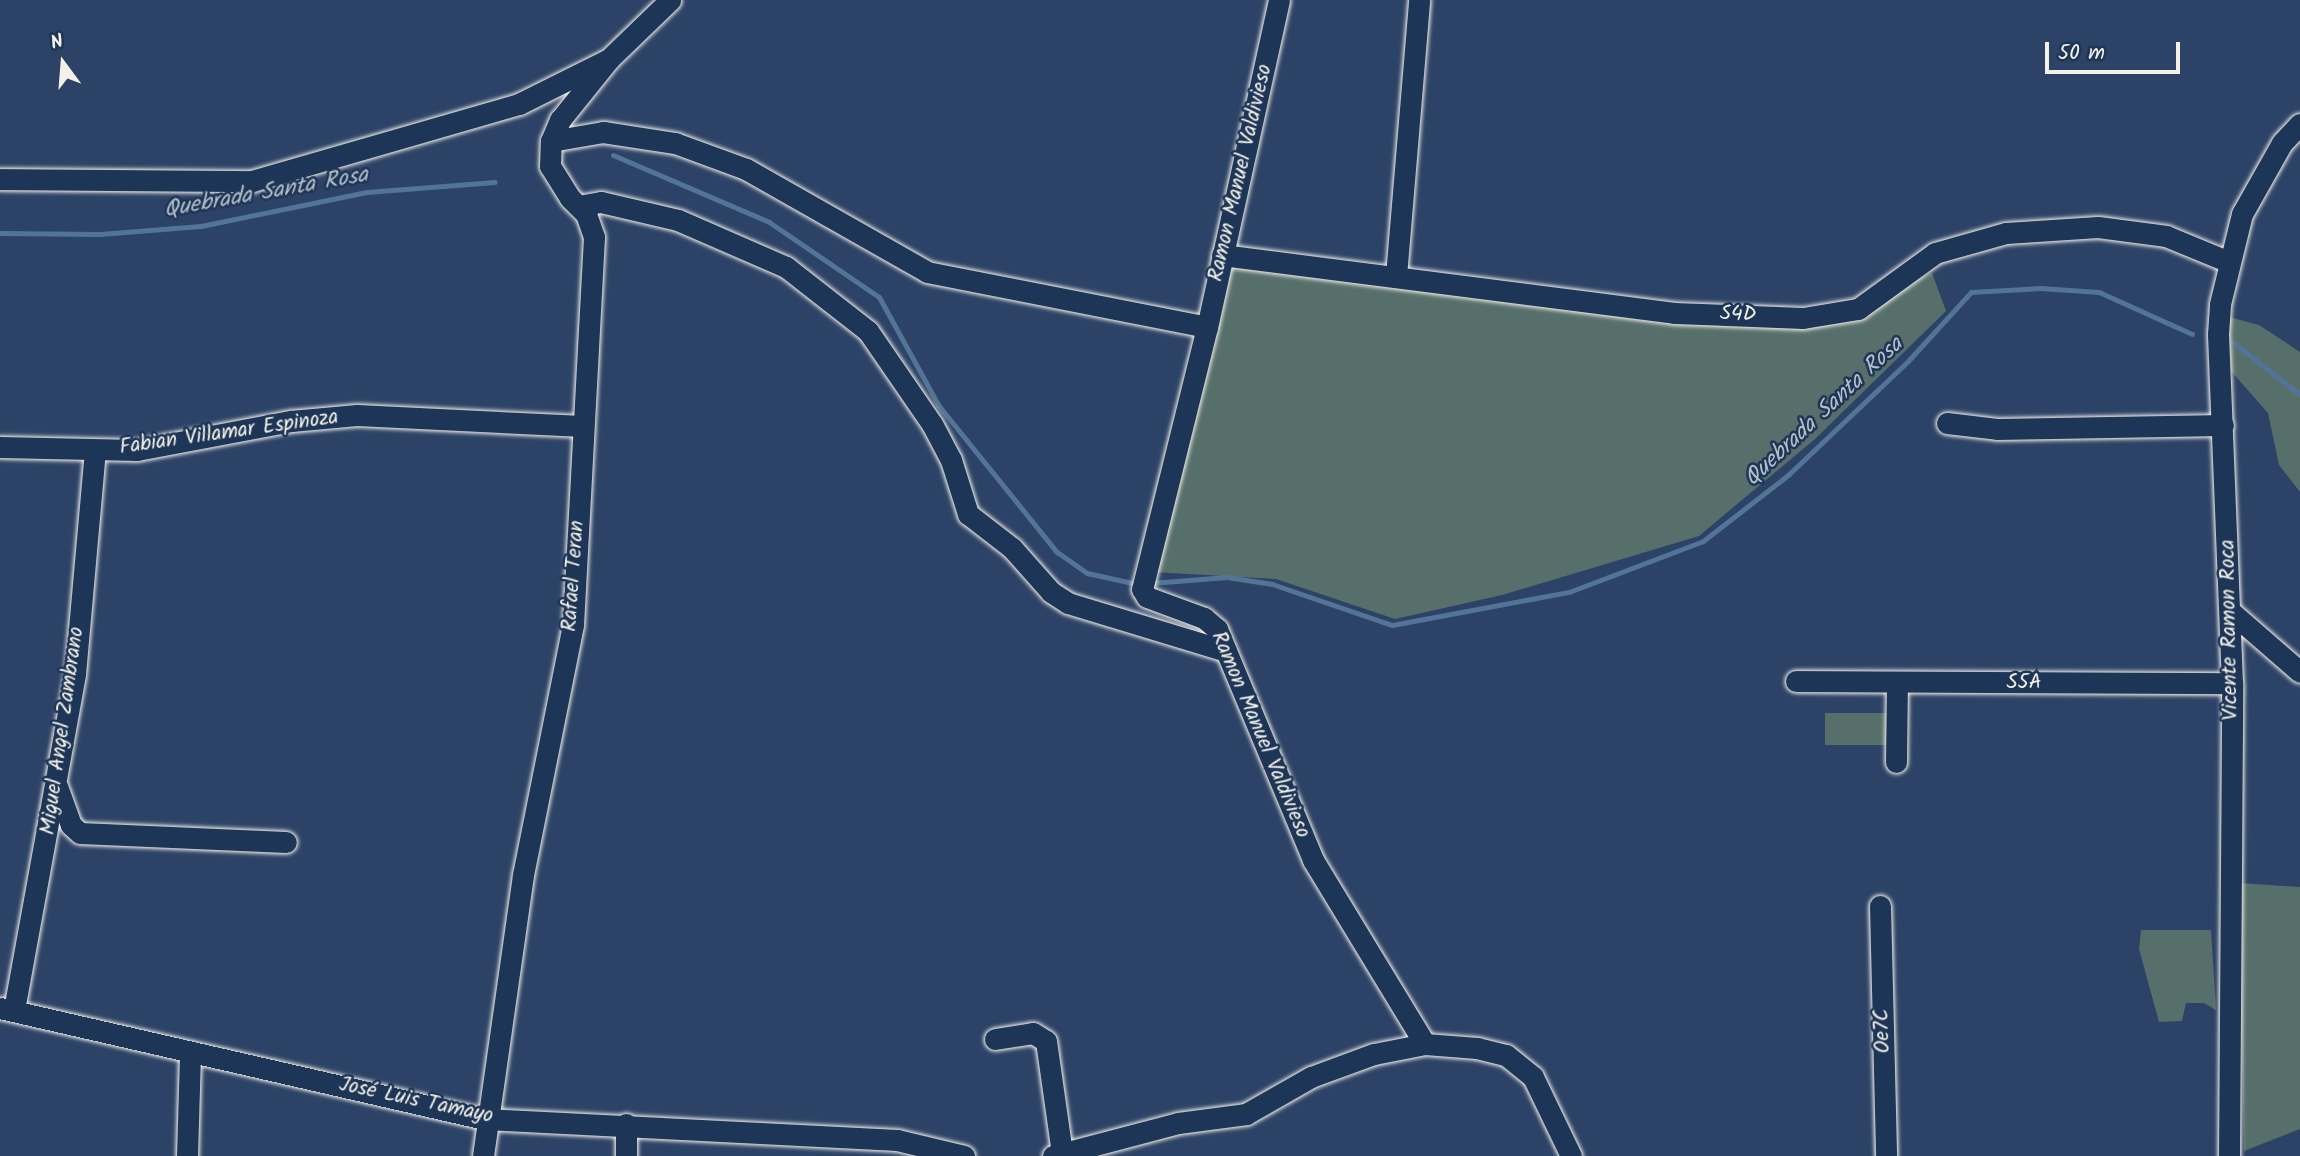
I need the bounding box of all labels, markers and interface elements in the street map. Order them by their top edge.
text: N [47,27,67,59]
north arrow [28,28,98,98]
scale bar [2048,28,2183,72]
text: 50 m [2058,37,2105,70]
street label: Ramon Manuel Valdivieso [1204,62,1278,284]
water label: Quebrada Santa Rosa [162,161,370,225]
street label: S4D [1719,302,1757,328]
water label: Quebrada Santa Rosa [1739,331,1909,493]
street label: Fabian Villamar Espinoza [118,405,340,461]
street label: Rafael Teran [558,519,590,633]
street label: Vicente Ramon Roca [2216,539,2244,721]
street label: Miguel Angel Zambrano [36,625,90,837]
street label: Ramon Manuel Valdivieso [1205,628,1315,842]
street label: S5A [2006,670,2042,696]
street label: Oe7C [1870,1008,1896,1054]
street label: José Luis Tamayo [337,1072,495,1130]

